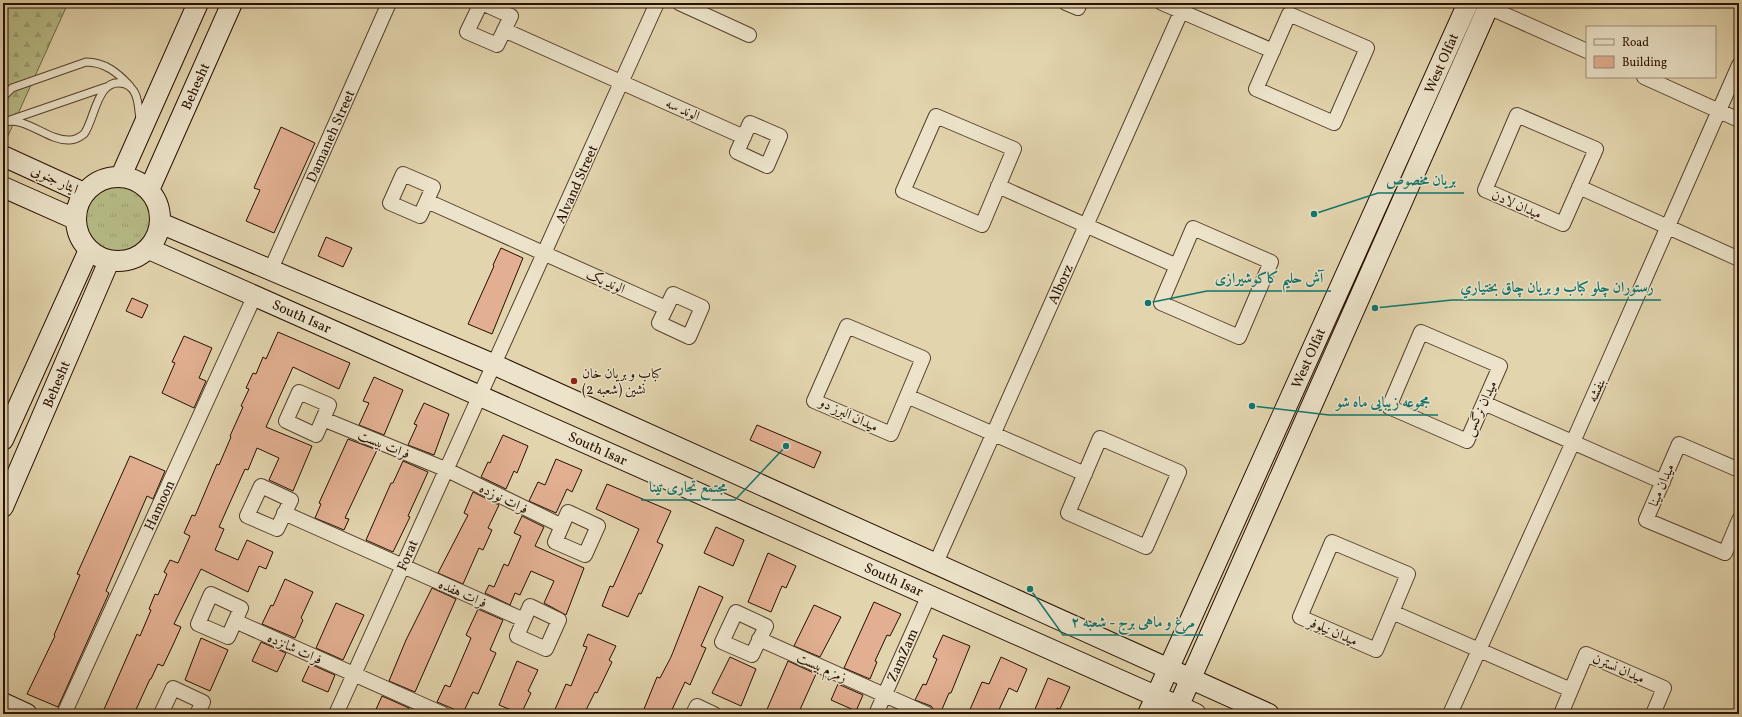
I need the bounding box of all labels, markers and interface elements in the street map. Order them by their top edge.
legend [1586,26,1716,78]
street label: West Olfat [1421,30,1464,97]
text: Road [1622,35,1649,51]
text: Building [1622,55,1667,71]
street label: Behesht [178,60,215,113]
street label: Damaneh Street [302,87,360,186]
street label: الوند سه [662,94,702,126]
street label: Alvand Street [552,142,603,227]
street label: ایثار جنوبی [28,161,81,200]
callout: بریان مخصوص [1378,166,1464,193]
text: بریان مخصوص [1386,171,1456,192]
street label: میدان لادن [1488,186,1544,224]
street label: Alborz [1044,262,1079,308]
callout: آش حلیم کاکوشیرازی [1207,264,1331,291]
street label: الوند یک [583,265,628,299]
text: آش حلیم کاکوشیرازی [1215,269,1325,293]
callout: رستوران چلو كباب و بريان چاق بختياري [1452,273,1661,300]
text: رستوران چلو كباب و بريان چاق بختياري [1460,278,1654,299]
street label: South Isar [269,296,334,339]
street label: West Olfat [1288,325,1331,392]
street label: Behesht [39,358,76,411]
place label: کباب و بریان خان نشین (شعبه 2) [582,365,662,400]
marker: کباب و بریان خان نشین (شعبه 2) [569,376,579,386]
street label: بنفشه [1584,376,1611,406]
street label: میدان نرگس [1460,378,1502,439]
callout: مجموعه زیبایی ماه شو [1329,388,1438,415]
street label: میدان البرز دو [814,393,881,437]
text: مجموعه زیبایی ماه شو [1334,393,1430,414]
street label: فرات بیست [355,426,412,464]
street label: South Isar [565,428,630,471]
street label: میدان مینا [1645,461,1680,510]
callout: مجتمع تجاری تینا [641,473,735,500]
street label: Hamoon [141,478,180,534]
text: مجتمع تجاری تینا [649,478,728,501]
street label: فرات نوزده [476,479,531,519]
street label: Forat [393,537,424,574]
street label: South Isar [861,559,926,602]
street label: فرات هفده [435,575,490,613]
callout: مرغ و ماهی برج - شعبه ۲ [1063,608,1203,635]
text: مرغ و ماهی برج - شعبه ۲ [1071,613,1195,636]
street label: میدان نیلوفر [1303,613,1360,651]
street label: ZamZam [883,626,924,685]
street label: فرات شانزده [264,629,325,670]
street label: زمزم بیست [792,649,850,690]
street label: میدان نسترن [1589,650,1647,689]

